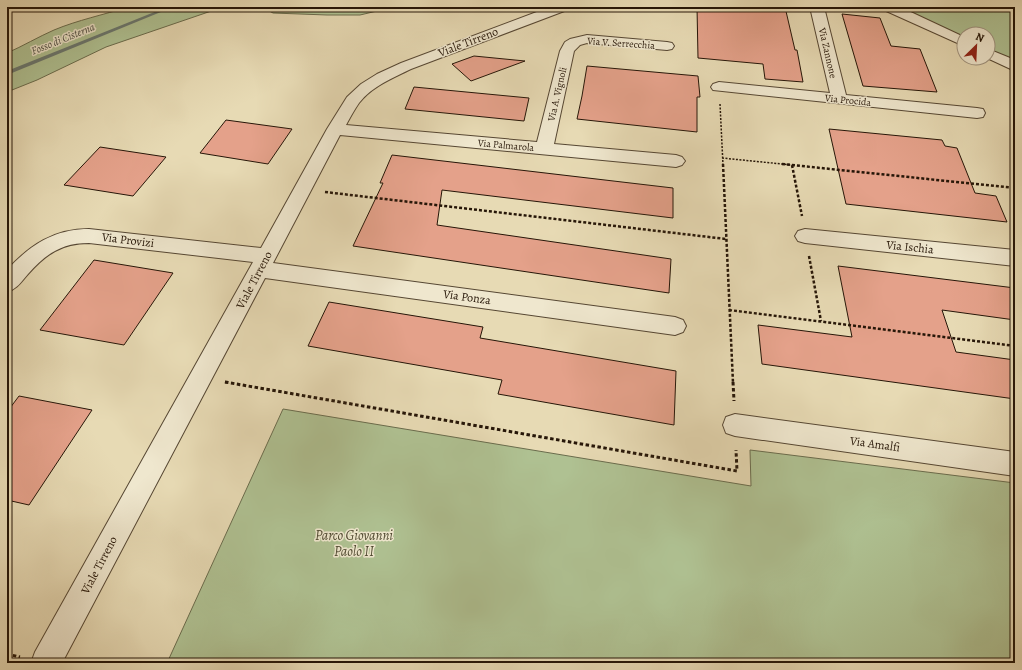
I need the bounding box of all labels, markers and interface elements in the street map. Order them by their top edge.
water label: Fosso di Cisterna [29,19,97,59]
street label: Viale Tirreno [435,23,500,61]
street label: Via Zannone [816,26,840,80]
north arrow [956,26,996,66]
text: N [973,29,987,46]
street label: Via V. Serrecchia [586,34,656,52]
street label: Via A. Vignoli [544,66,570,123]
street label: Via Procida [823,91,872,109]
street label: Via Palmarola [476,136,535,154]
street label: Via Provizi [100,229,155,251]
street label: Via Ischia [885,236,935,257]
street label: Viale Tirreno [232,248,276,312]
street label: Via Ponza [441,286,492,308]
street label: Via Amalfi [848,432,901,455]
park label: Parco Giovanni Paolo II [315,526,393,561]
street label: Viale Tirreno [77,533,121,597]

